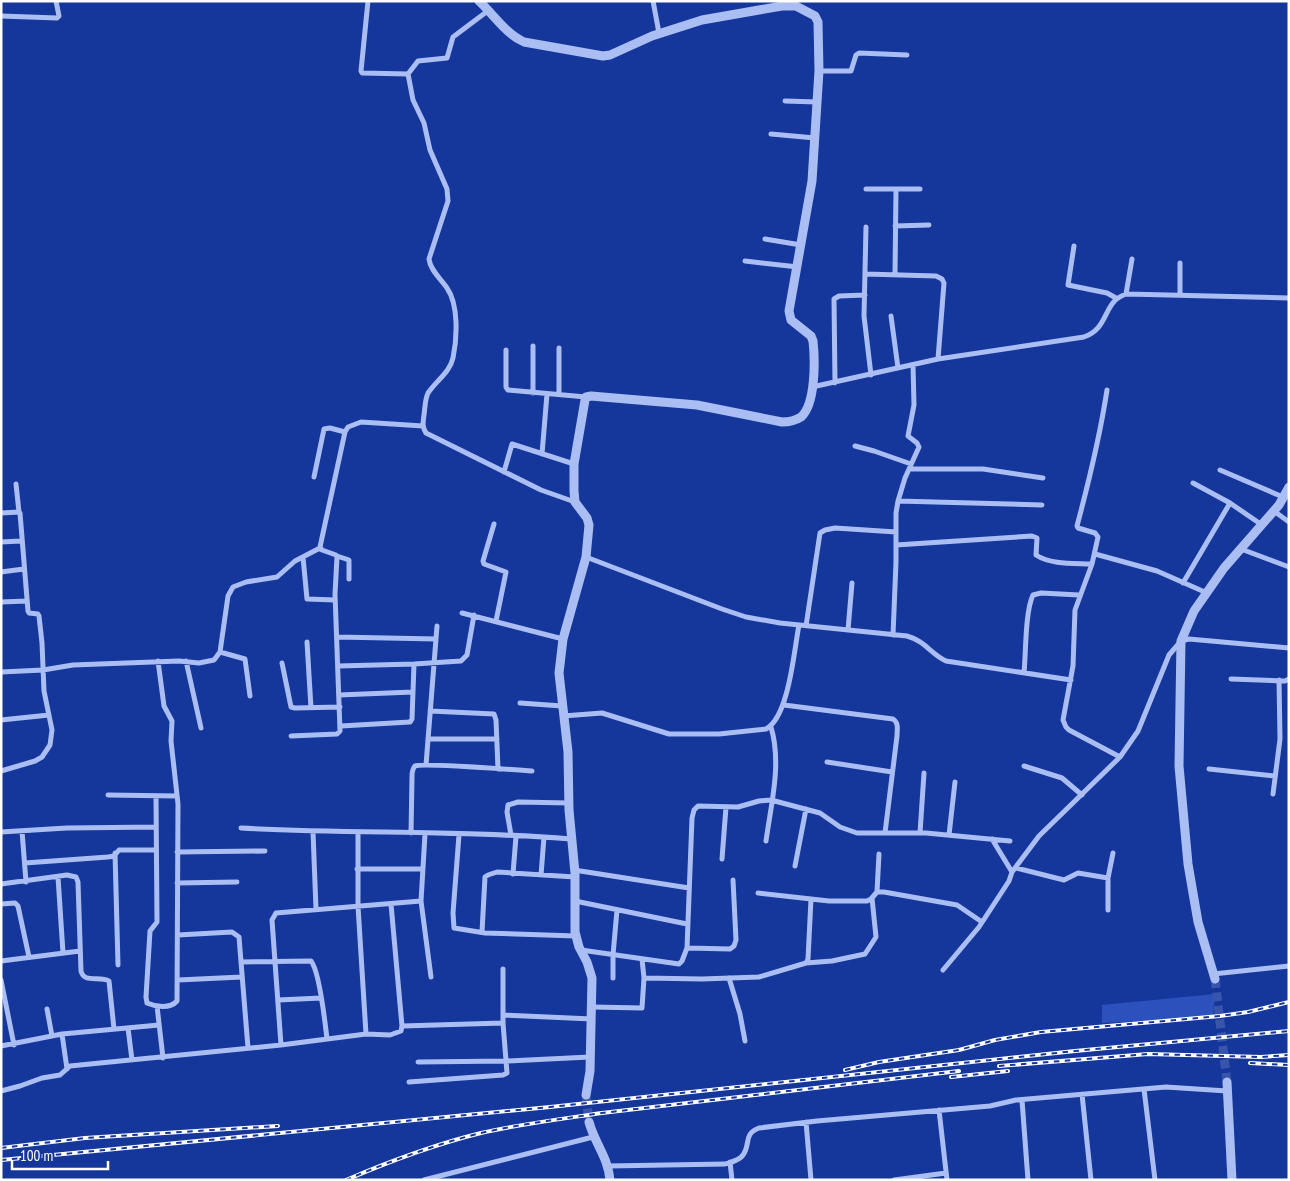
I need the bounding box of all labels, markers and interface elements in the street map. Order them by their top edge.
scale bar [12,1138,109,1170]
text: 100 m [20,1146,53,1165]

